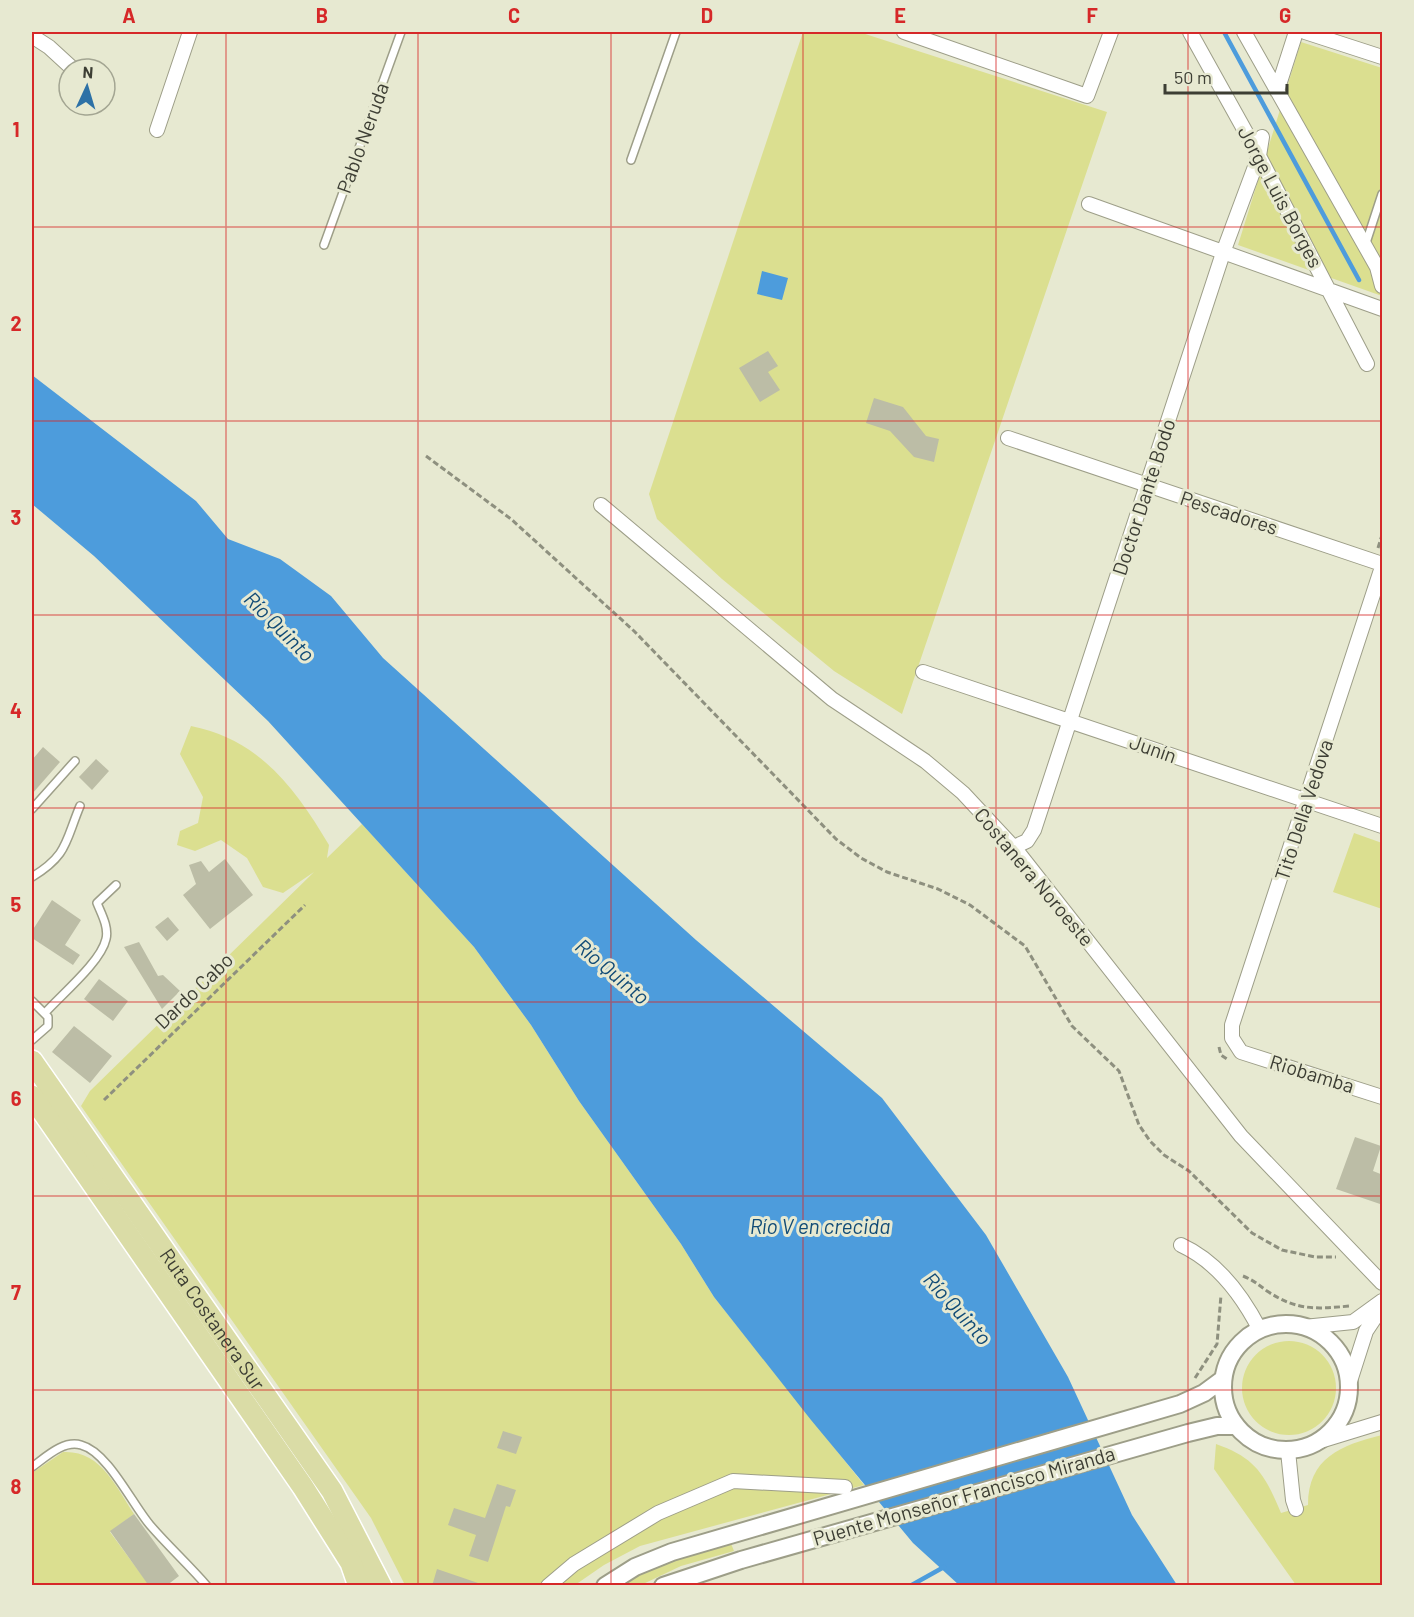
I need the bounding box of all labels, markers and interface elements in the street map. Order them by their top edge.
text: A [122,3,136,27]
text: B [316,3,328,27]
text: C [508,3,520,27]
text: D [701,3,713,27]
text: E [894,3,906,27]
text: F [1086,3,1098,27]
text: G [1279,3,1291,27]
north arrow [57,57,117,117]
scale bar [1165,57,1286,95]
text: N [82,62,94,81]
text: 50 m [1174,66,1212,88]
street label: Pablo Neruda [331,79,393,196]
text: 1 [12,117,20,141]
street label: Jorge Luis Borges [1233,122,1328,271]
text: 2 [10,311,22,335]
street label: Doctor Dante Bodo [1106,415,1180,578]
street label: Pescadores [1177,485,1281,539]
text: 3 [11,505,21,529]
water label: Río Quinto [240,586,320,666]
text: 4 [10,698,22,722]
street label: Junín [1127,729,1180,767]
street label: Tito Della Vedova [1269,736,1337,883]
street label: Costanera Noroeste [970,802,1100,950]
text: 5 [11,892,22,916]
water label: Río Quinto [571,933,655,1009]
street label: Dardo Cabo [149,947,237,1033]
street label: Riobamba [1267,1049,1357,1097]
text: 6 [11,1086,22,1110]
water label: Río V en crecida [750,1213,890,1238]
street label: Ruta Costanera Sur [155,1243,271,1394]
water label: Río Quinto [919,1267,997,1349]
text: 7 [11,1280,21,1304]
street label: Puente Monseñor Francisco Miranda [810,1440,1118,1550]
text: 8 [11,1474,22,1498]

